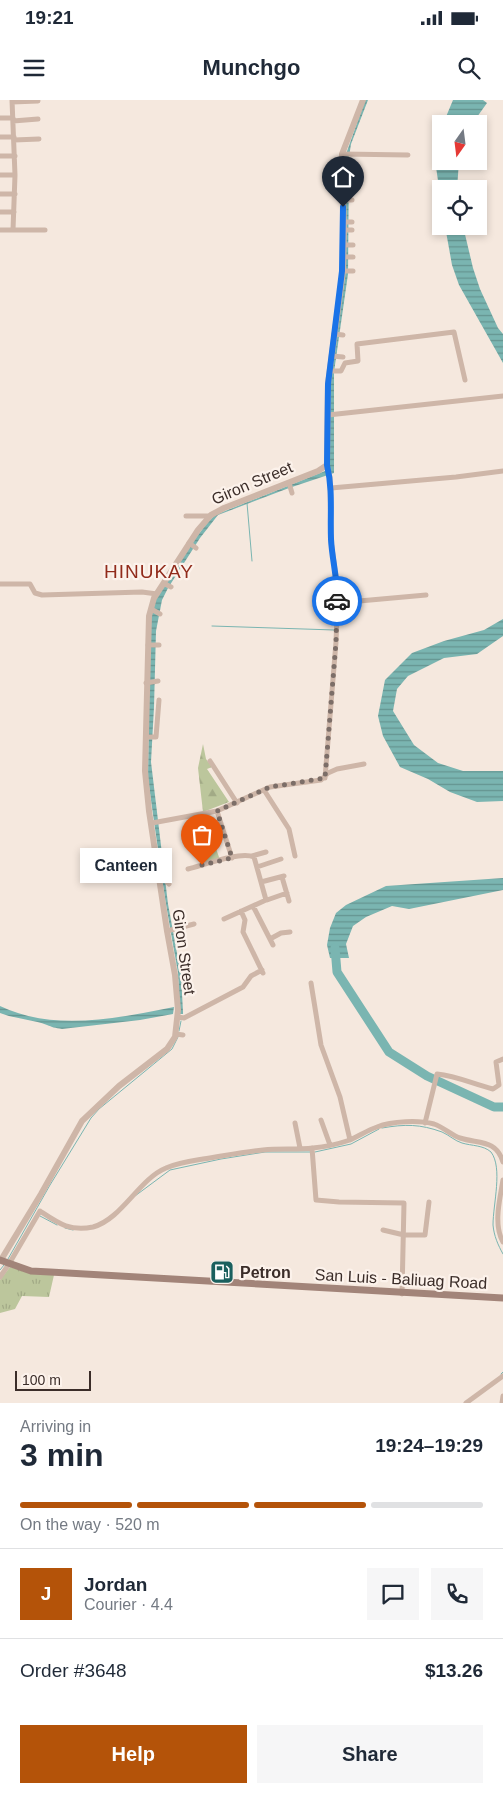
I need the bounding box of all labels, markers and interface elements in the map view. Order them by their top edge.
text: 19:21 [25,7,74,28]
icon: menu [20,54,48,82]
icon: search [455,54,483,82]
text: Munchgo [203,55,300,80]
north arrow [432,115,488,170]
map controls [432,115,487,235]
pin [322,156,364,207]
icon: home [329,163,357,191]
button: locate [432,180,487,235]
street label: Giron Street [209,458,296,508]
district label: HINUKAY [104,561,194,582]
courier [312,576,362,626]
icon: car [323,587,351,615]
pin [181,814,223,865]
icon: bag [188,821,216,849]
callout: Canteen [80,848,172,882]
text: Canteen [94,857,158,874]
street label: Giron Street [170,908,198,996]
fuel station icon: Petron [209,1259,235,1285]
place label: Petron [240,1264,291,1281]
street label: San Luis - Baliuag Road [314,1266,488,1292]
scale bar [15,1368,91,1391]
text: 100 m [22,1372,61,1388]
text: Arriving in [20,1418,91,1435]
text: 19:24–19:29 [375,1435,483,1456]
text: 3 min [20,1437,104,1473]
text: On the way · 520 m [20,1516,160,1533]
button: chat [367,1568,419,1620]
button: phone [431,1568,483,1620]
text: Jordan [84,1574,147,1595]
text: J [41,1583,51,1604]
text: Courier · 4.4 [84,1596,173,1613]
text: Order #3648 [20,1660,127,1681]
text: $13.26 [425,1660,483,1681]
button: Help [20,1725,247,1783]
button: Share [257,1725,483,1783]

